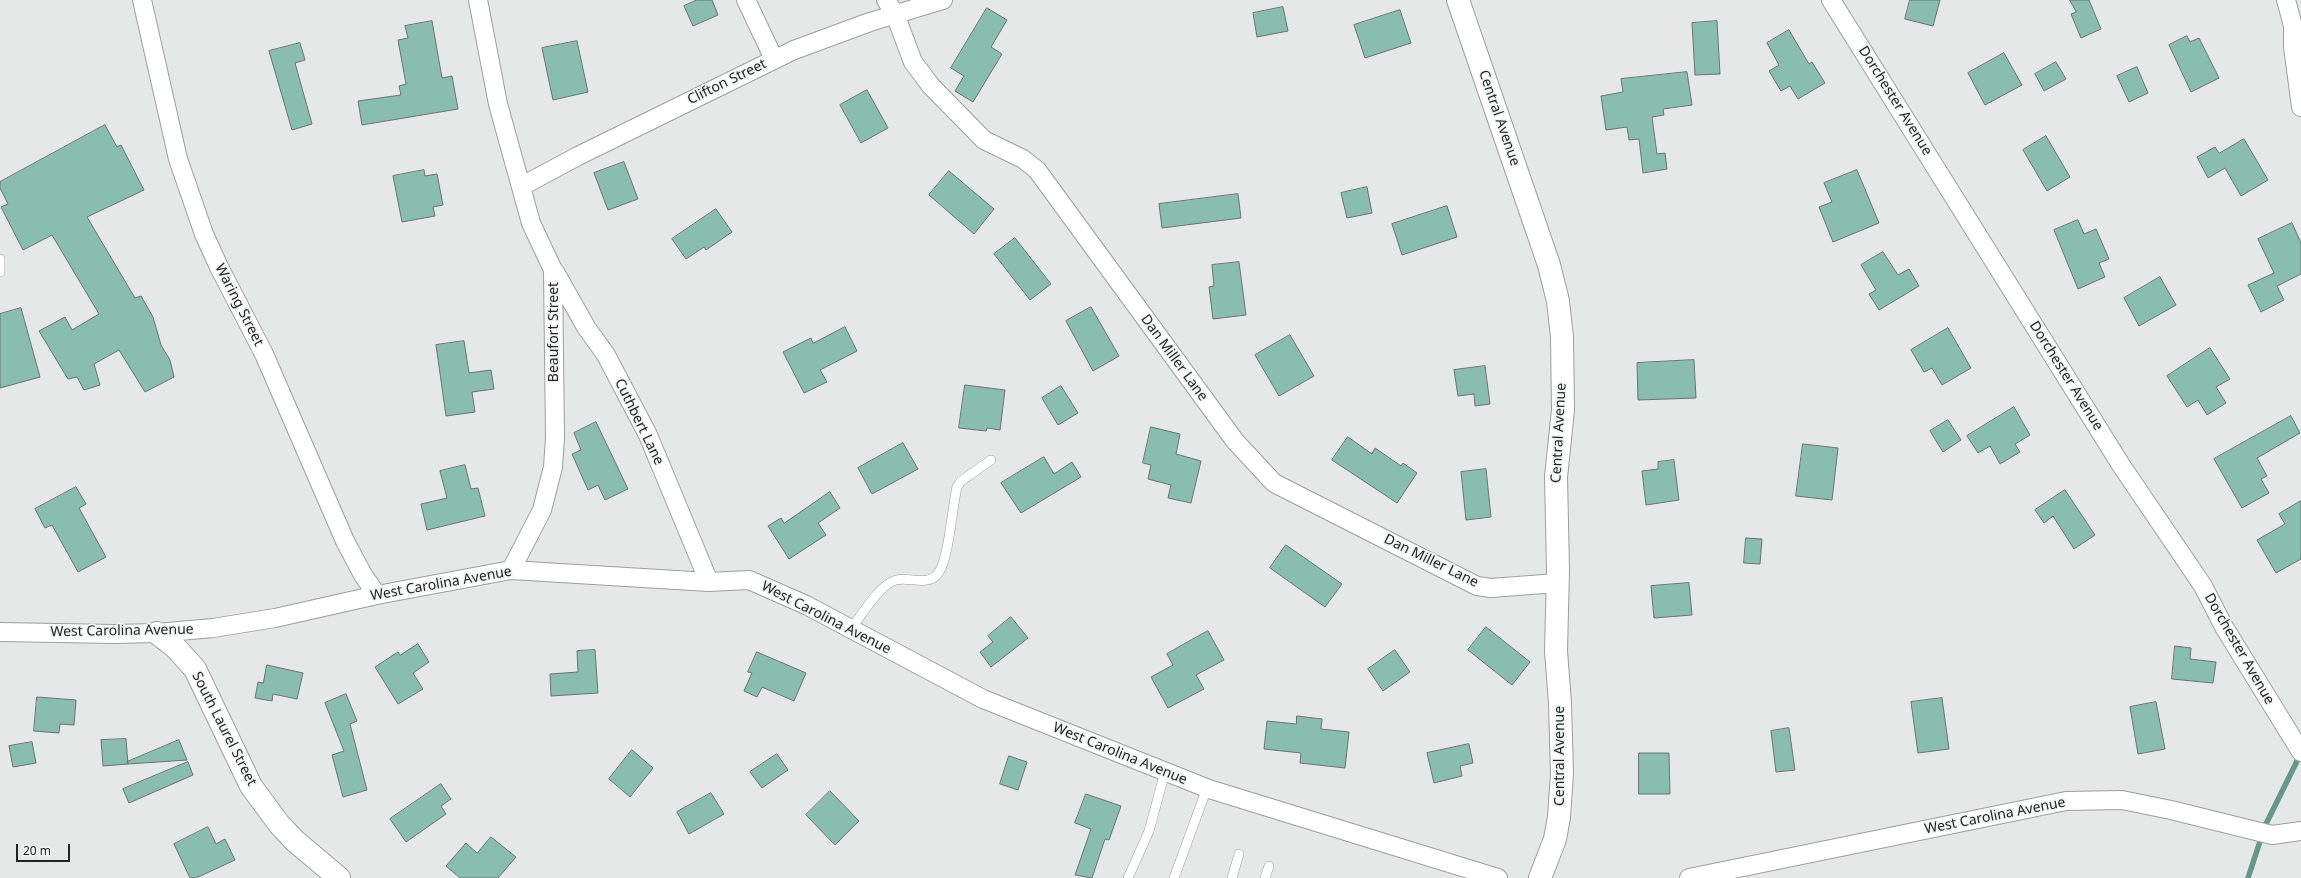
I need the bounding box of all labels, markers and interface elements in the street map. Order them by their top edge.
street label: Dorchester Avenue [1855,43,1935,159]
street label: Clifton Street [685,56,769,108]
street label: Central Avenue [1475,68,1523,168]
street label: Waring Street [211,261,267,349]
street label: Beaufort Street [546,282,562,382]
street label: Dan Miller Lane [1137,311,1211,405]
street label: Dorchester Avenue [2026,318,2106,434]
street label: Cuthbert Lane [611,376,667,468]
street label: Central Avenue [1548,383,1570,483]
street label: Dan Miller Lane [1381,531,1481,591]
street label: West Carolina Avenue [369,563,513,605]
street label: West Carolina Avenue [758,578,894,658]
street label: Dorchester Avenue [2200,590,2278,708]
street label: West Carolina Avenue [50,621,194,641]
street label: South Laurel Street [188,669,260,789]
street label: Central Avenue [1552,706,1568,806]
street label: West Carolina Avenue [1050,719,1190,789]
street label: West Carolina Avenue [1923,794,2067,838]
scale bar [18,836,72,862]
text: 20 m [23,842,51,859]

